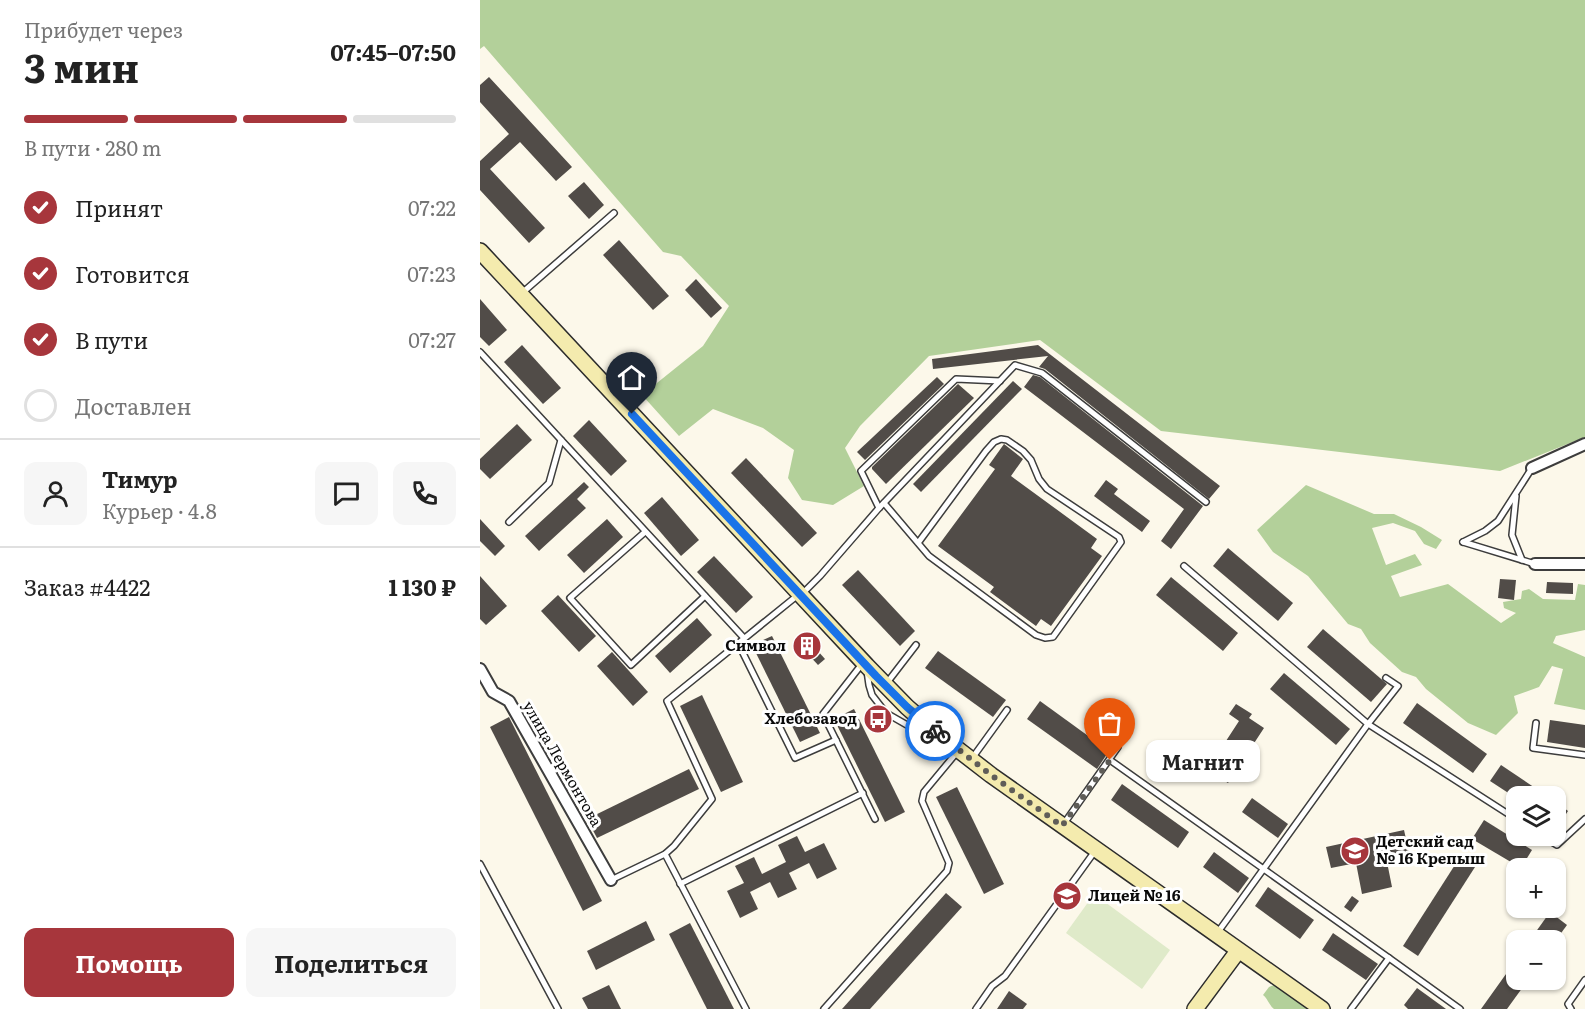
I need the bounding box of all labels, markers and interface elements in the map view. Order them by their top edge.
text: Прибудет через [24,14,183,44]
text: 07:45–07:50 [330,35,456,68]
text: 3 мин [24,37,139,95]
text: В пути · 280 m [24,132,161,162]
icon: check [24,191,57,224]
text: Принят [75,191,163,224]
text: 07:22 [408,192,456,222]
icon: check [24,257,57,290]
text: Готовится [75,257,190,290]
text: 07:23 [407,258,456,288]
icon: check [24,323,57,356]
text: В пути [75,323,148,356]
text: 07:27 [408,324,456,354]
pin [606,352,657,414]
icon: home [615,361,648,394]
text: Доставлен [75,389,192,422]
button: person [24,462,87,525]
text: Тимур [102,462,178,495]
button: chat [315,462,378,525]
button: phone [393,462,456,525]
text: Курьер · 4.8 [102,495,217,525]
text: Заказ #4422 [24,570,150,603]
text: 1 130 ₽ [388,570,456,603]
building icon: Символ [791,630,823,662]
place label: Символ [725,633,786,656]
street label: улица Лермонтова [518,696,609,831]
pin [1084,698,1135,760]
courier [905,701,965,761]
bus stop icon: Хлебозавод [862,703,894,735]
place label: Хлебозавод [764,706,857,729]
icon: bag [1093,707,1126,740]
icon: bike [919,715,952,748]
callout: Магнит [1146,739,1260,781]
text: Магнит [1162,746,1244,776]
map controls [1506,786,1566,990]
button: layers [1506,786,1566,846]
place label: Детский сад № 16 Крепыш [1376,829,1485,869]
school or university icon: Детский сад № 16 Крепыш [1339,835,1371,867]
button: + [1506,858,1566,918]
school or university icon: Лицей № 16 [1051,880,1083,912]
place label: Лицей № 16 [1088,883,1181,906]
button: Помощь [24,928,234,997]
button: Поделиться [246,928,456,997]
button: − [1506,930,1566,990]

